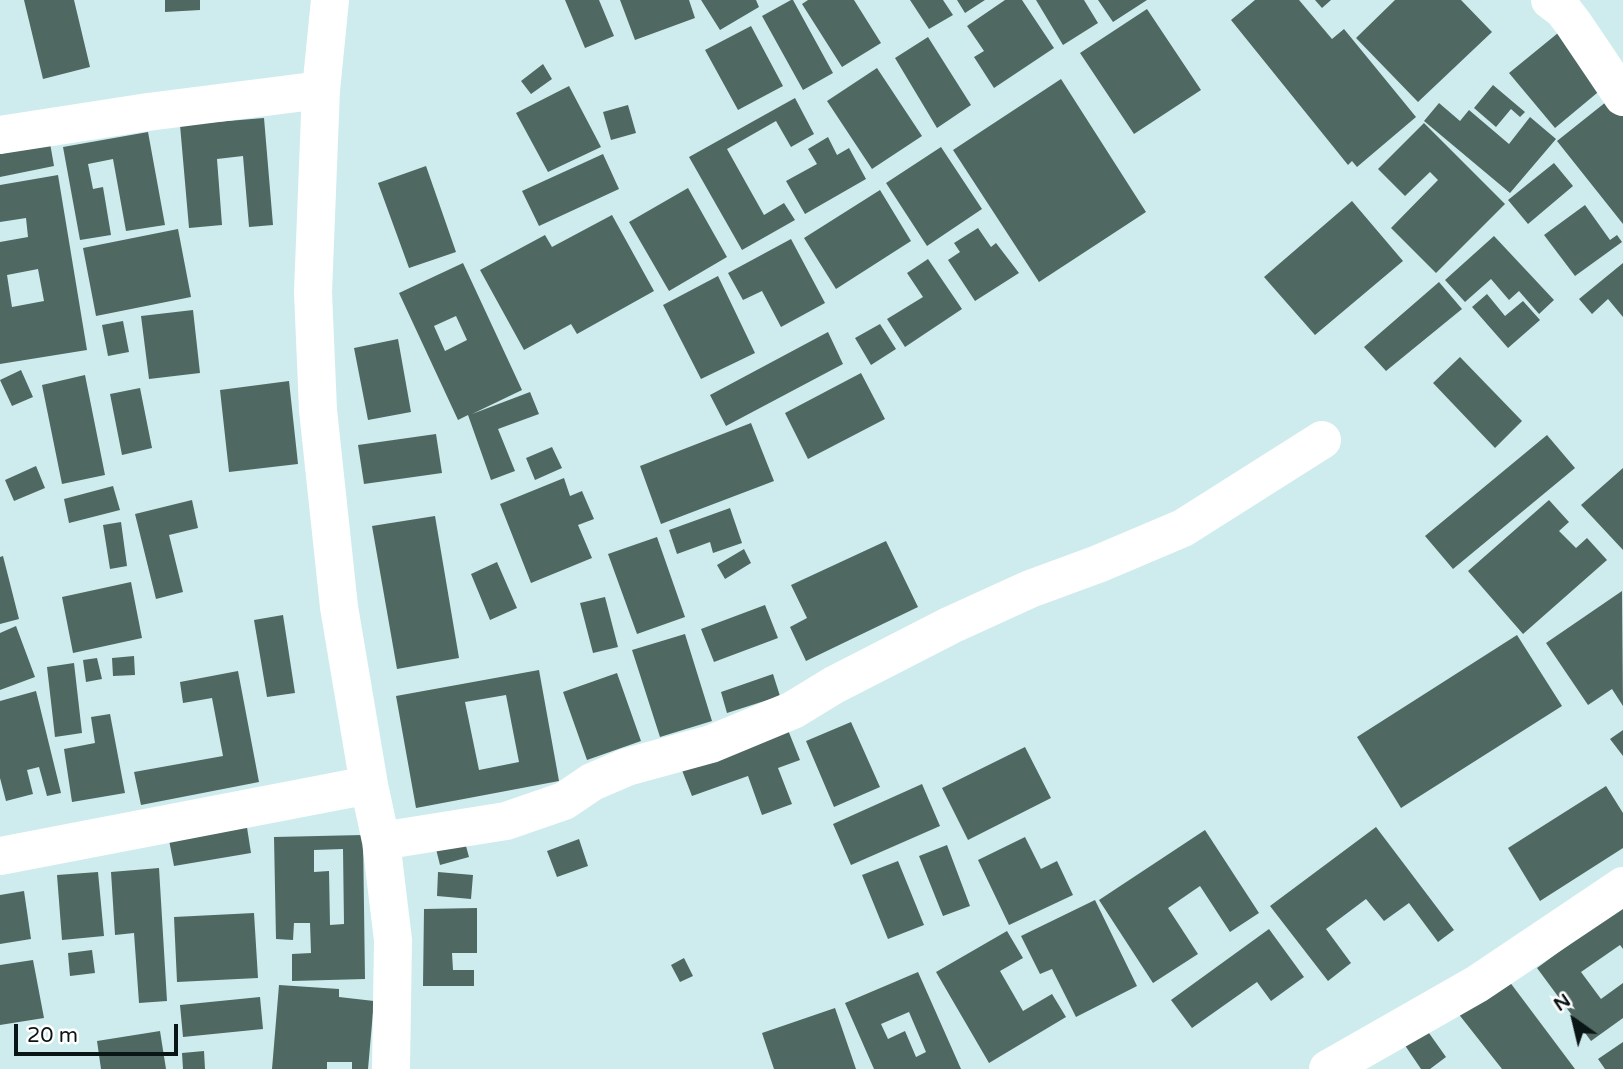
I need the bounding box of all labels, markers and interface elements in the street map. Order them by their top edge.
north arrow [1539,985,1609,1055]
text: N [1550,989,1575,1016]
scale bar [18,1010,182,1054]
text: 20 m [27,1023,78,1048]

